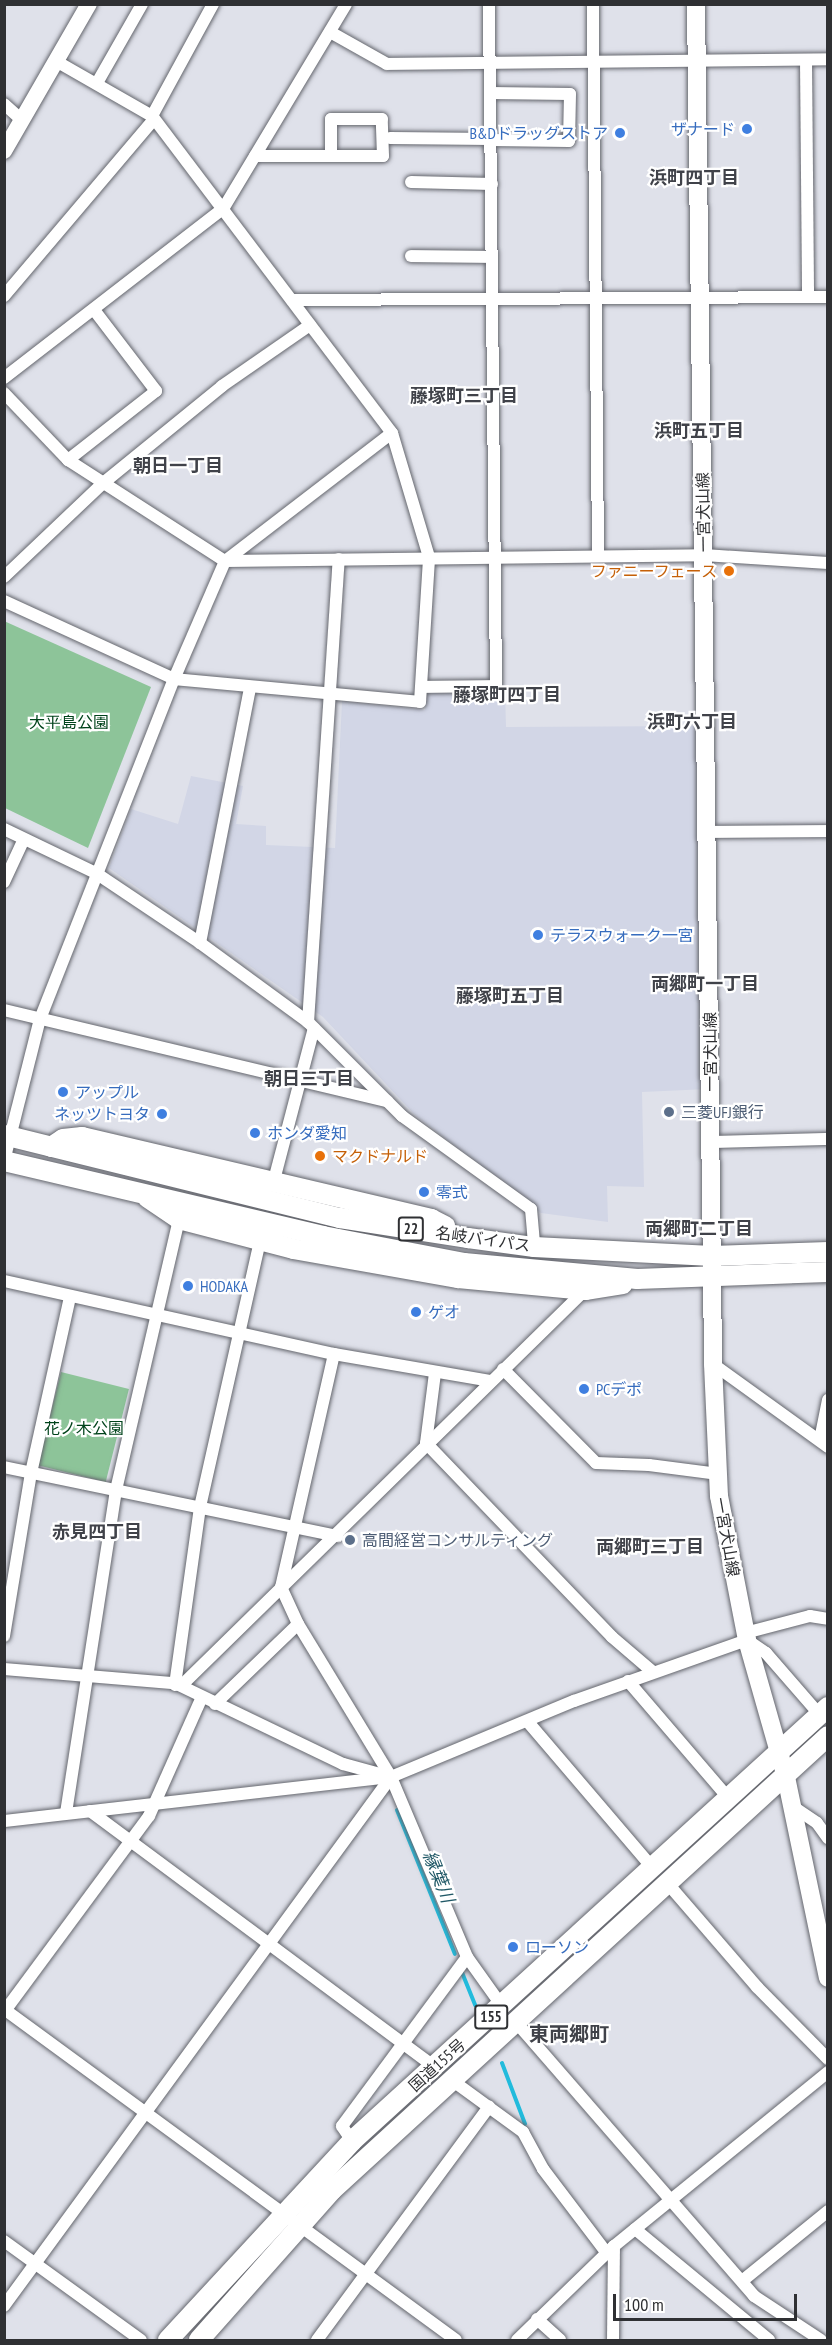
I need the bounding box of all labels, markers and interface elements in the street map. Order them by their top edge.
place label: ザナード [671,119,735,139]
marker: ザナード [740,122,754,136]
place label: B&Dドラッグストア [470,123,608,143]
marker: B&Dドラッグストア [613,126,627,140]
district label: 浜町四丁目 [649,167,739,189]
district label: 藤塚町三丁目 [410,385,518,407]
district label: 浜町五丁目 [654,420,744,442]
district label: 朝日一丁目 [133,455,223,477]
street label: 一宮犬山線 [693,472,713,552]
place label: ファニーフェース [589,561,717,581]
marker: ファニーフェース [722,564,736,578]
district label: 藤塚町四丁目 [453,684,561,706]
district label: 浜町六丁目 [647,711,737,733]
park label: 大平島公園 [29,712,109,732]
place label: テラスウォーク一宮 [550,925,694,945]
marker: テラスウォーク一宮 [531,928,545,942]
district label: 両郷町一丁目 [651,973,759,995]
district label: 藤塚町五丁目 [456,985,564,1007]
street label: 一宮犬山線 [700,1012,720,1092]
district label: 朝日三丁目 [264,1068,354,1090]
place label: アップル [75,1082,139,1102]
marker: アップル [56,1085,70,1099]
place label: 三菱UFJ銀行 [681,1102,764,1122]
place label: ネッツトヨタ [54,1104,150,1124]
marker: 三菱UFJ銀行 [662,1105,676,1119]
marker: ネッツトヨタ [155,1107,169,1121]
place label: ホンダ愛知 [267,1123,347,1143]
marker: ホンダ愛知 [248,1126,262,1140]
place label: マクドナルド [332,1146,428,1166]
marker: マクドナルド [313,1149,327,1163]
place label: 零式 [436,1182,468,1202]
marker: 零式 [417,1185,431,1199]
road number: 22 [398,1217,424,1241]
district label: 両郷町二丁目 [645,1218,753,1240]
street label: 名岐バイパス [434,1223,532,1255]
place label: HODAKA [200,1276,248,1296]
marker: HODAKA [181,1279,195,1293]
place label: ゲオ [428,1302,460,1322]
marker: ゲオ [409,1305,423,1319]
place label: PCデポ [596,1379,642,1399]
marker: PCデポ [577,1382,591,1396]
park label: 花ノ木公園 [44,1418,124,1438]
street label: 一宮犬山線 [711,1496,743,1578]
district label: 赤見四丁目 [52,1521,142,1543]
place label: 高間経営コンサルティング [362,1530,554,1550]
marker: 高間経営コンサルティング [343,1533,357,1547]
district label: 両郷町三丁目 [596,1536,704,1558]
water label: 縁葉川 [418,1848,458,1906]
place label: ローソン [525,1937,589,1957]
marker: ローソン [506,1940,520,1954]
road number: 155 [473,2005,509,2029]
district label: 東両郷町 [529,2022,609,2046]
street label: 国道155号 [405,2035,469,2095]
scale bar [616,2282,800,2320]
text: 100 m [624,2293,664,2316]

